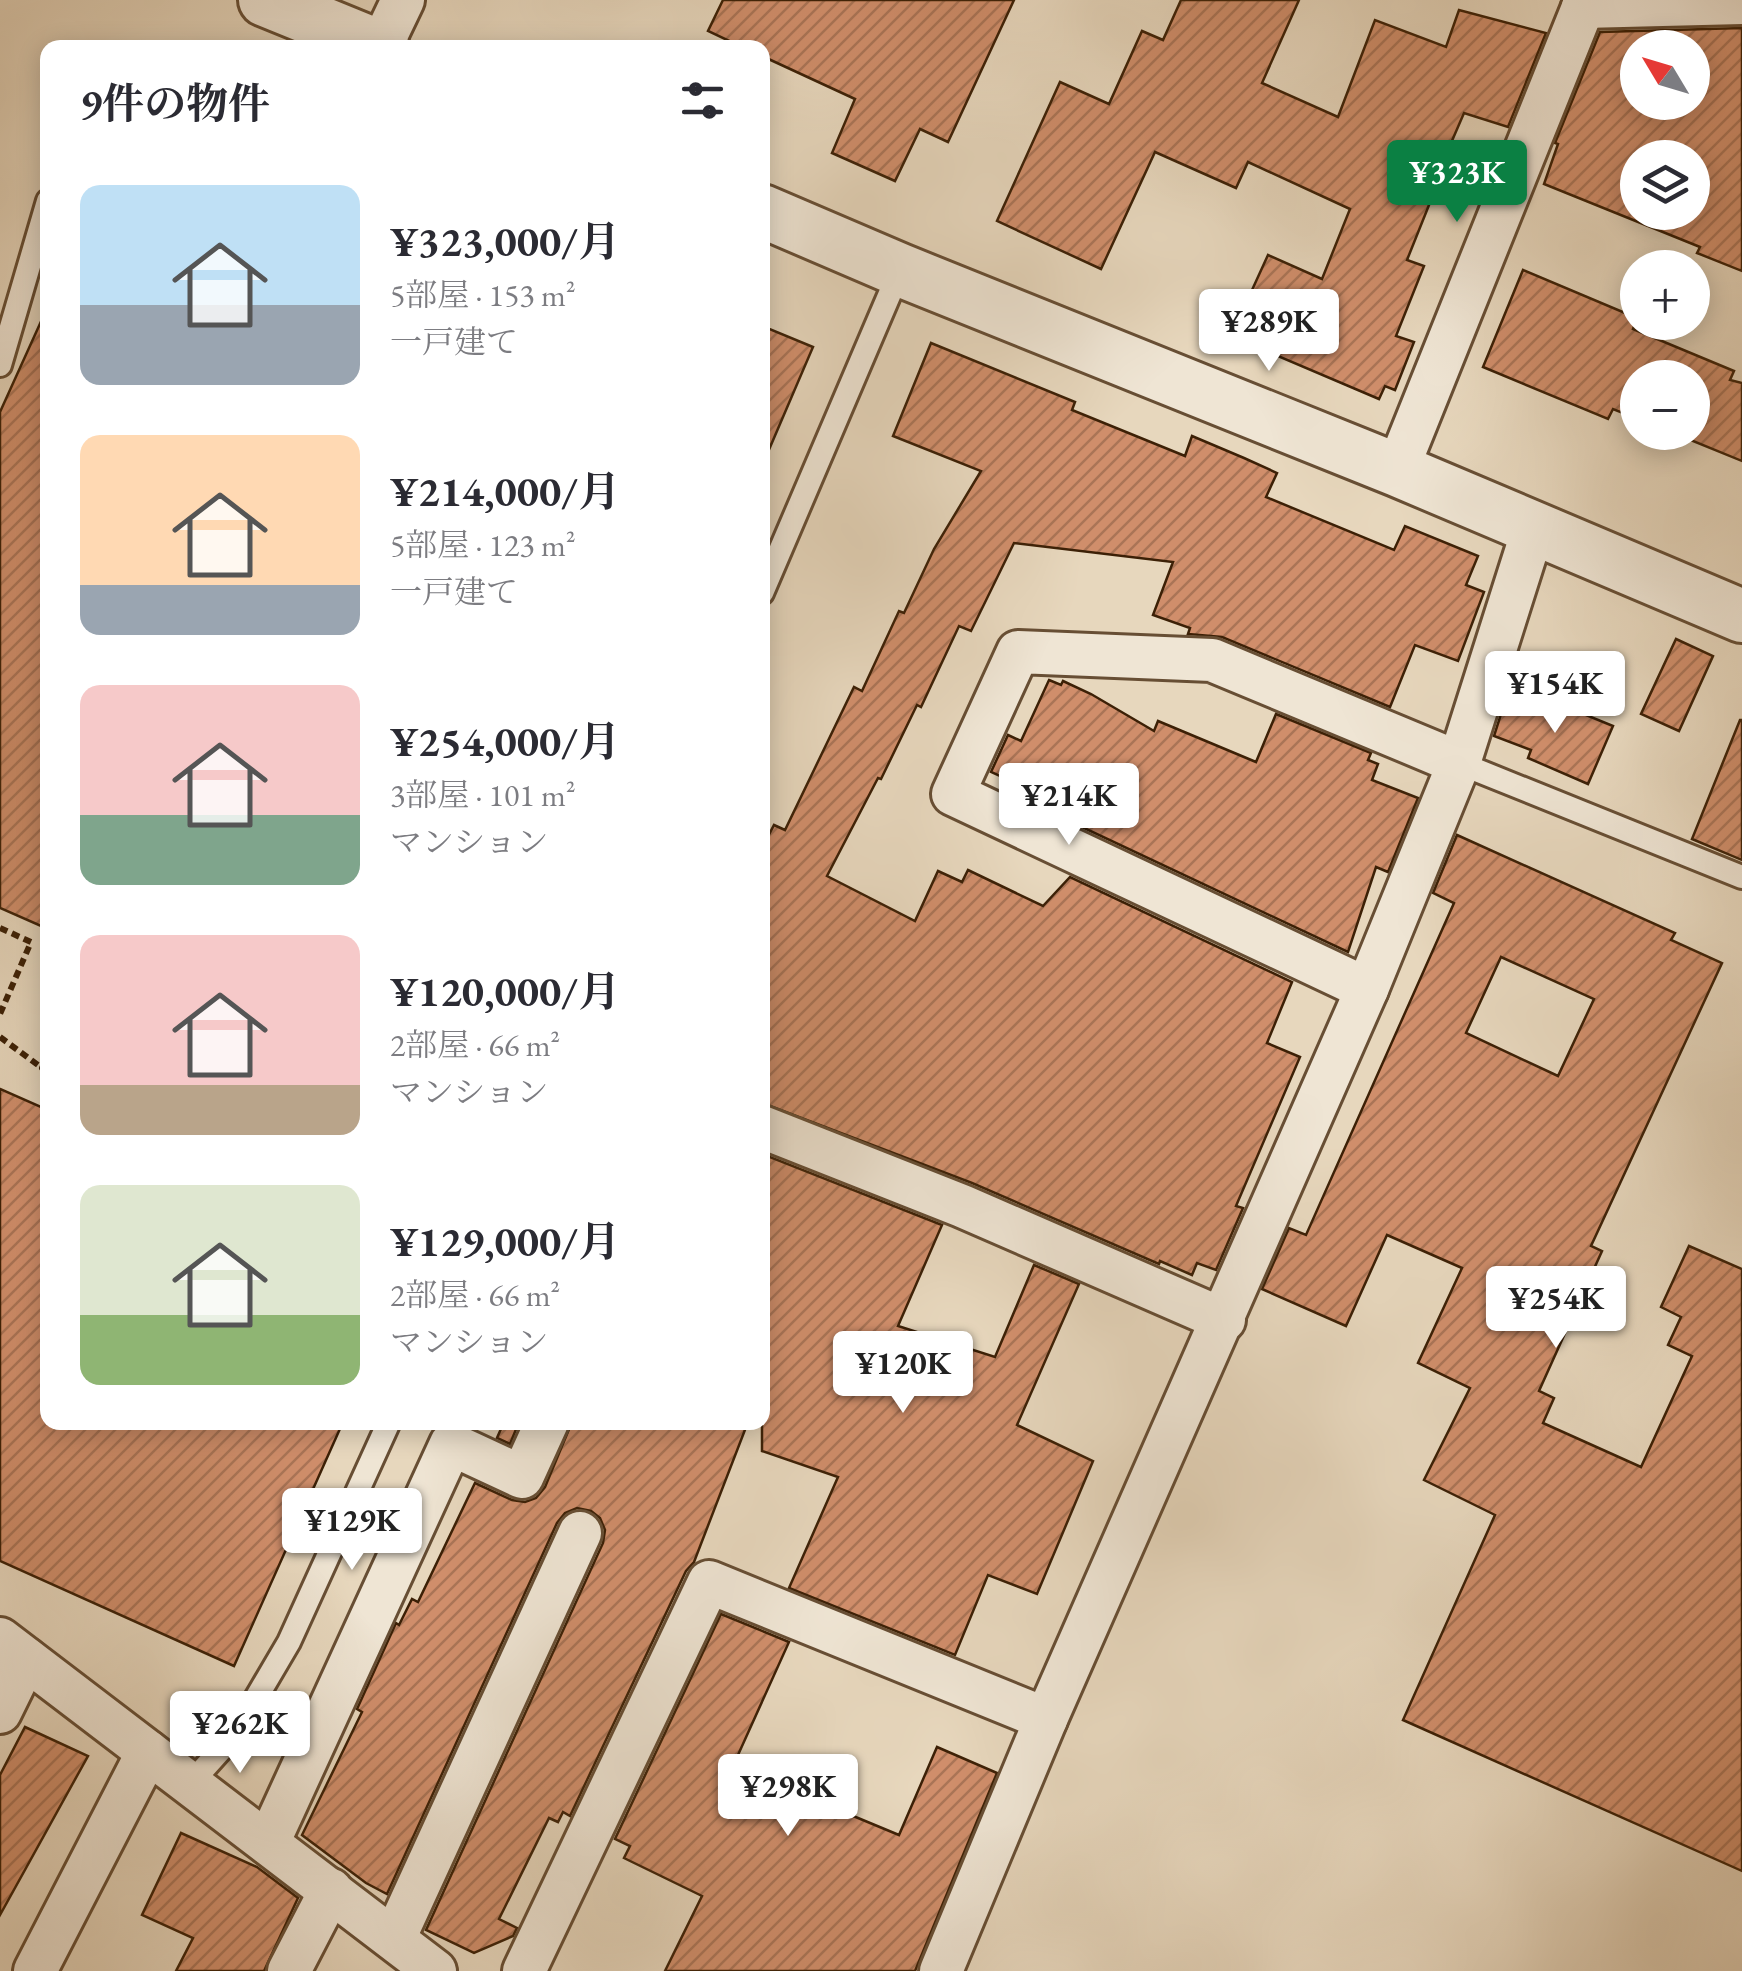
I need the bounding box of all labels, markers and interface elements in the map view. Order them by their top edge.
north arrow [1620,30,1710,120]
map controls [1620,30,1710,450]
icon: filters [675,73,730,128]
text: 9件の物件 [80,76,270,131]
pin: ¥323K [1387,140,1527,225]
button: layers [1620,140,1710,230]
text: ¥323K [1409,151,1505,193]
text: ¥323,000/月 [390,214,620,269]
icon: home [160,225,280,345]
button: + [1620,250,1710,340]
text: 5部屋 · 153 m² [390,274,576,316]
pin: ¥289K [1199,289,1339,374]
text: ¥289K [1221,300,1317,342]
text: 一戸建て [390,321,518,363]
button: − [1620,360,1710,450]
text: ¥214,000/月 [390,464,620,519]
icon: home [160,475,280,595]
text: 5部屋 · 123 m² [390,524,576,566]
text: 一戸建て [390,571,518,613]
pin: ¥154K [1485,651,1625,736]
text: ¥154K [1507,662,1603,704]
text: ¥254,000/月 [390,714,620,769]
icon: home [160,725,280,845]
pin: ¥214K [999,763,1139,848]
text: 3部屋 · 101 m² [390,774,576,816]
text: ¥214K [1021,774,1117,816]
text: マンション [390,821,549,863]
text: ¥120,000/月 [390,964,620,1019]
icon: home [160,975,280,1095]
text: 2部屋 · 66 m² [390,1024,560,1066]
text: マンション [390,1071,549,1113]
text: ¥129,000/月 [390,1214,620,1269]
icon: home [160,1225,280,1345]
pin: ¥254K [1486,1266,1626,1351]
text: 2部屋 · 66 m² [390,1274,560,1316]
text: ¥254K [1508,1277,1604,1319]
text: マンション [390,1321,549,1363]
pin: ¥120K [833,1331,973,1416]
text: ¥120K [855,1342,951,1384]
pin: ¥129K [282,1488,422,1573]
text: ¥129K [304,1499,400,1541]
pin: ¥262K [170,1691,310,1776]
text: ¥262K [192,1702,288,1744]
pin: ¥298K [718,1754,858,1839]
text: ¥298K [740,1765,836,1807]

